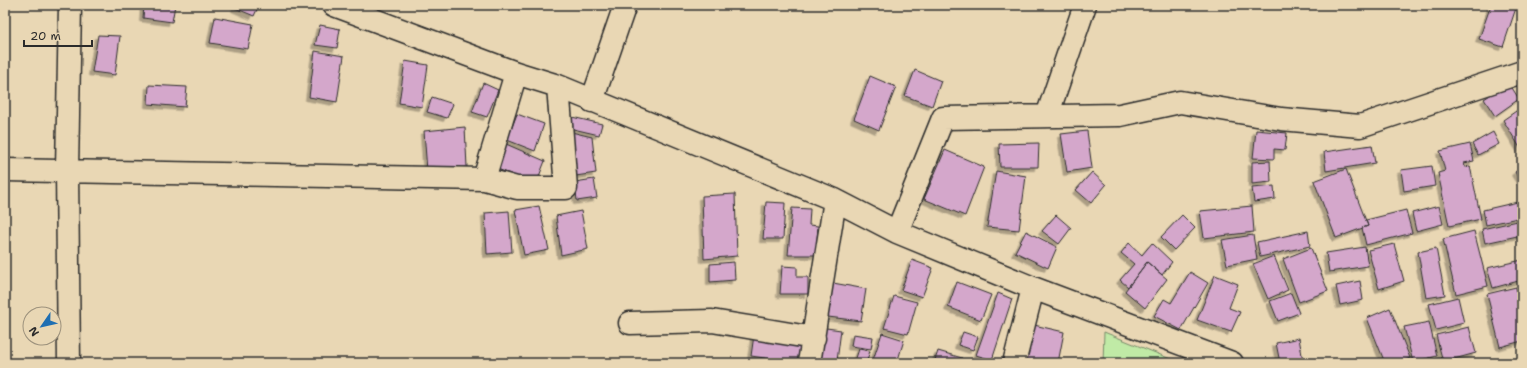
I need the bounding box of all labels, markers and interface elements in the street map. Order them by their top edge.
scale bar [24,22,92,48]
text: 20 m [30,28,61,44]
north arrow [22,306,62,346]
text: N [25,323,43,339]

